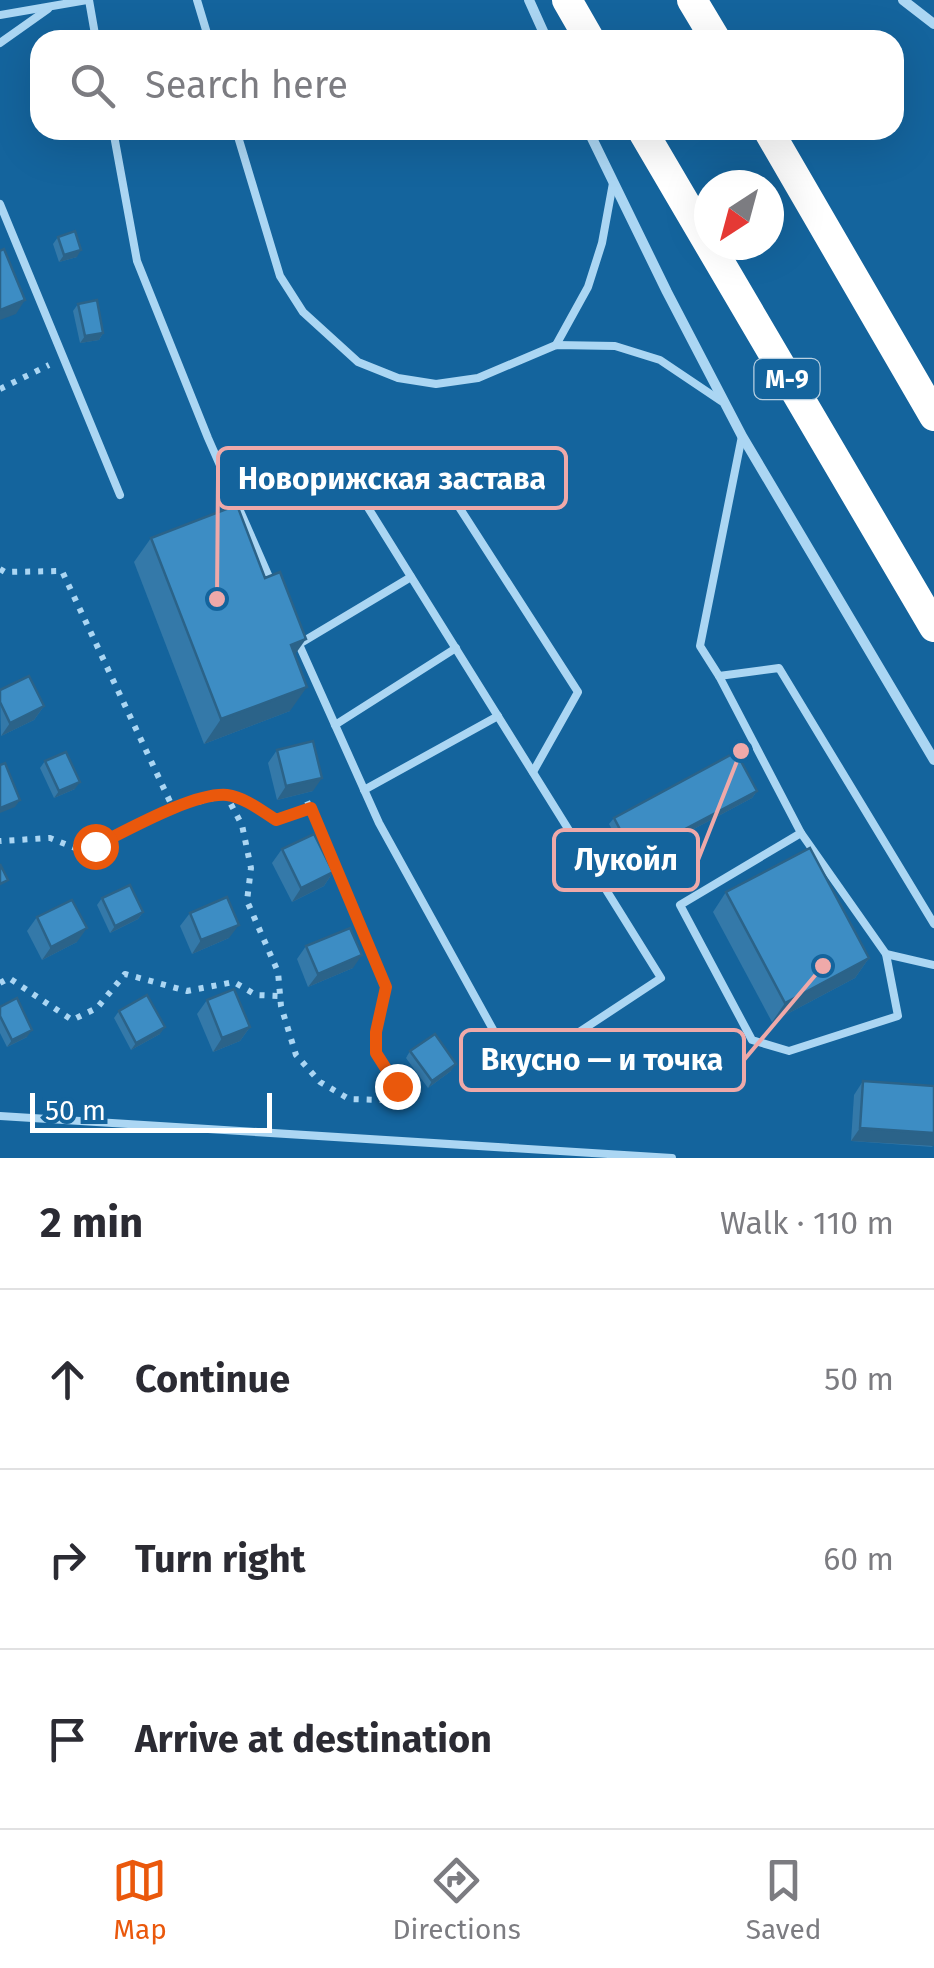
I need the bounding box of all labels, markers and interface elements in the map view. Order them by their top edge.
search box [30,30,904,140]
icon: search [65,58,120,113]
text: Search here [145,62,348,108]
north arrow [694,170,784,260]
road number: М-9 [754,359,820,399]
callout: Новорижская застава [218,448,566,508]
text: Новорижская застава [238,461,546,497]
route start [73,824,119,870]
callout: Лукойл [554,830,698,890]
text: Лукойл [574,842,678,878]
callout: Вкусно — и точка [461,1030,744,1090]
text: Вкусно — и точка [481,1042,723,1078]
route end [375,1064,421,1110]
scale bar [30,1088,272,1132]
text: 50 m [45,1094,106,1127]
text: 2 min [40,1198,143,1248]
text: Walk · 110 m [720,1204,894,1242]
icon: ahead [40,1352,95,1407]
text: Continue [135,1356,290,1402]
text: 50 m [824,1360,894,1398]
icon: right [40,1532,95,1587]
text: Turn right [135,1536,305,1582]
text: 60 m [823,1540,894,1578]
icon: arrive [40,1712,95,1767]
text: Arrive at destination [135,1716,492,1762]
tab: Map [112,1853,167,1946]
tab: Directions [392,1853,521,1946]
tab: Saved [746,1853,822,1946]

